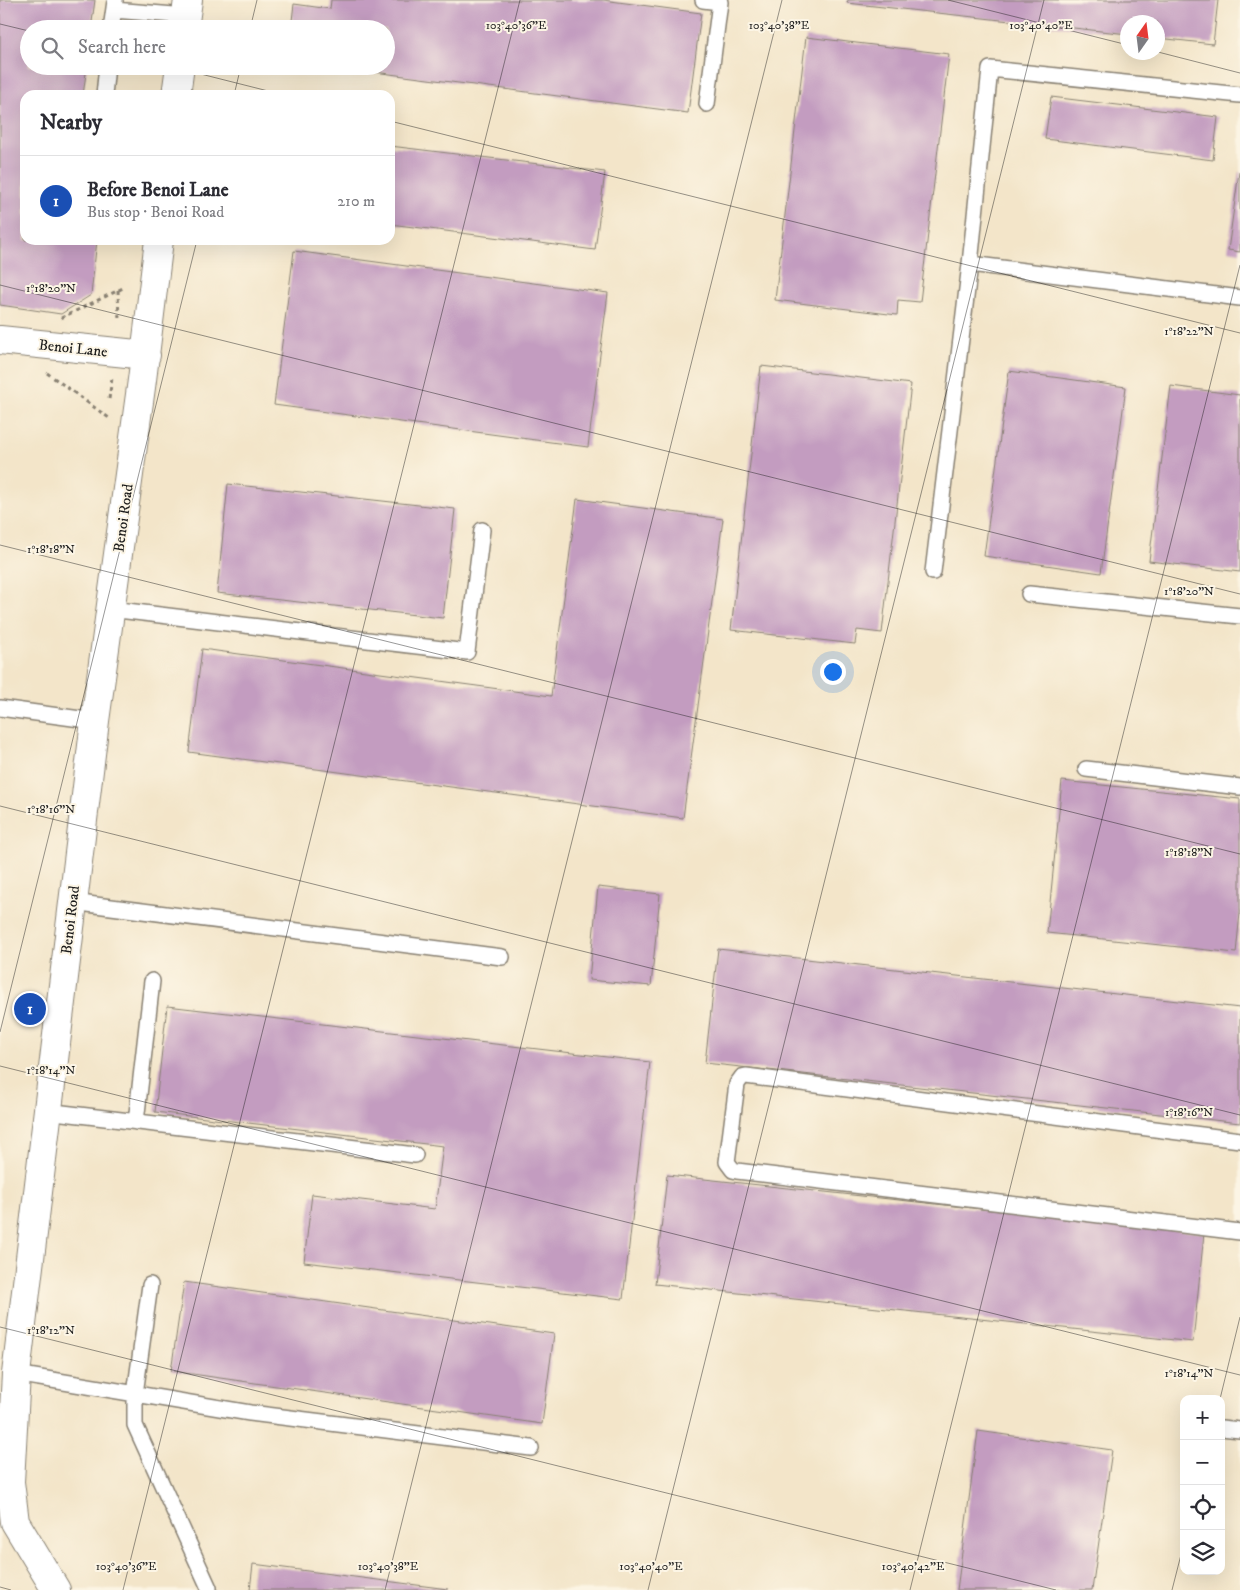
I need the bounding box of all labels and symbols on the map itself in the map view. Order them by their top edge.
north arrow [1120,15,1165,60]
text: 103°40'36"E [486,18,547,33]
text: 103°40'38"E [749,18,810,33]
text: 103°40'40"E [1009,18,1073,33]
text: 1°18'20"N [26,281,76,296]
text: 1°18'22"N [1164,324,1214,339]
street label: Benoi Lane [38,335,108,362]
street label: Benoi Road [109,482,138,554]
text: 1°18'18"N [27,542,75,557]
text: 1°18'20"N [1164,584,1214,599]
your location [820,659,846,685]
text: 1°18'16"N [27,802,75,817]
text: 1°18'18"N [1165,845,1213,860]
street label: Benoi Road [57,884,84,955]
pin: 1 [14,990,46,1028]
text: 1°18'14"N [27,1063,76,1078]
text: 1°18'16"N [1165,1105,1213,1120]
text: 1°18'12"N [27,1323,75,1338]
text: 1°18'14"N [1165,1366,1214,1381]
text: 103°40'36"E [96,1559,157,1574]
text: 103°40'38"E [358,1559,419,1574]
text: 103°40'40"E [619,1559,683,1574]
text: 103°40'42"E [882,1559,945,1574]

